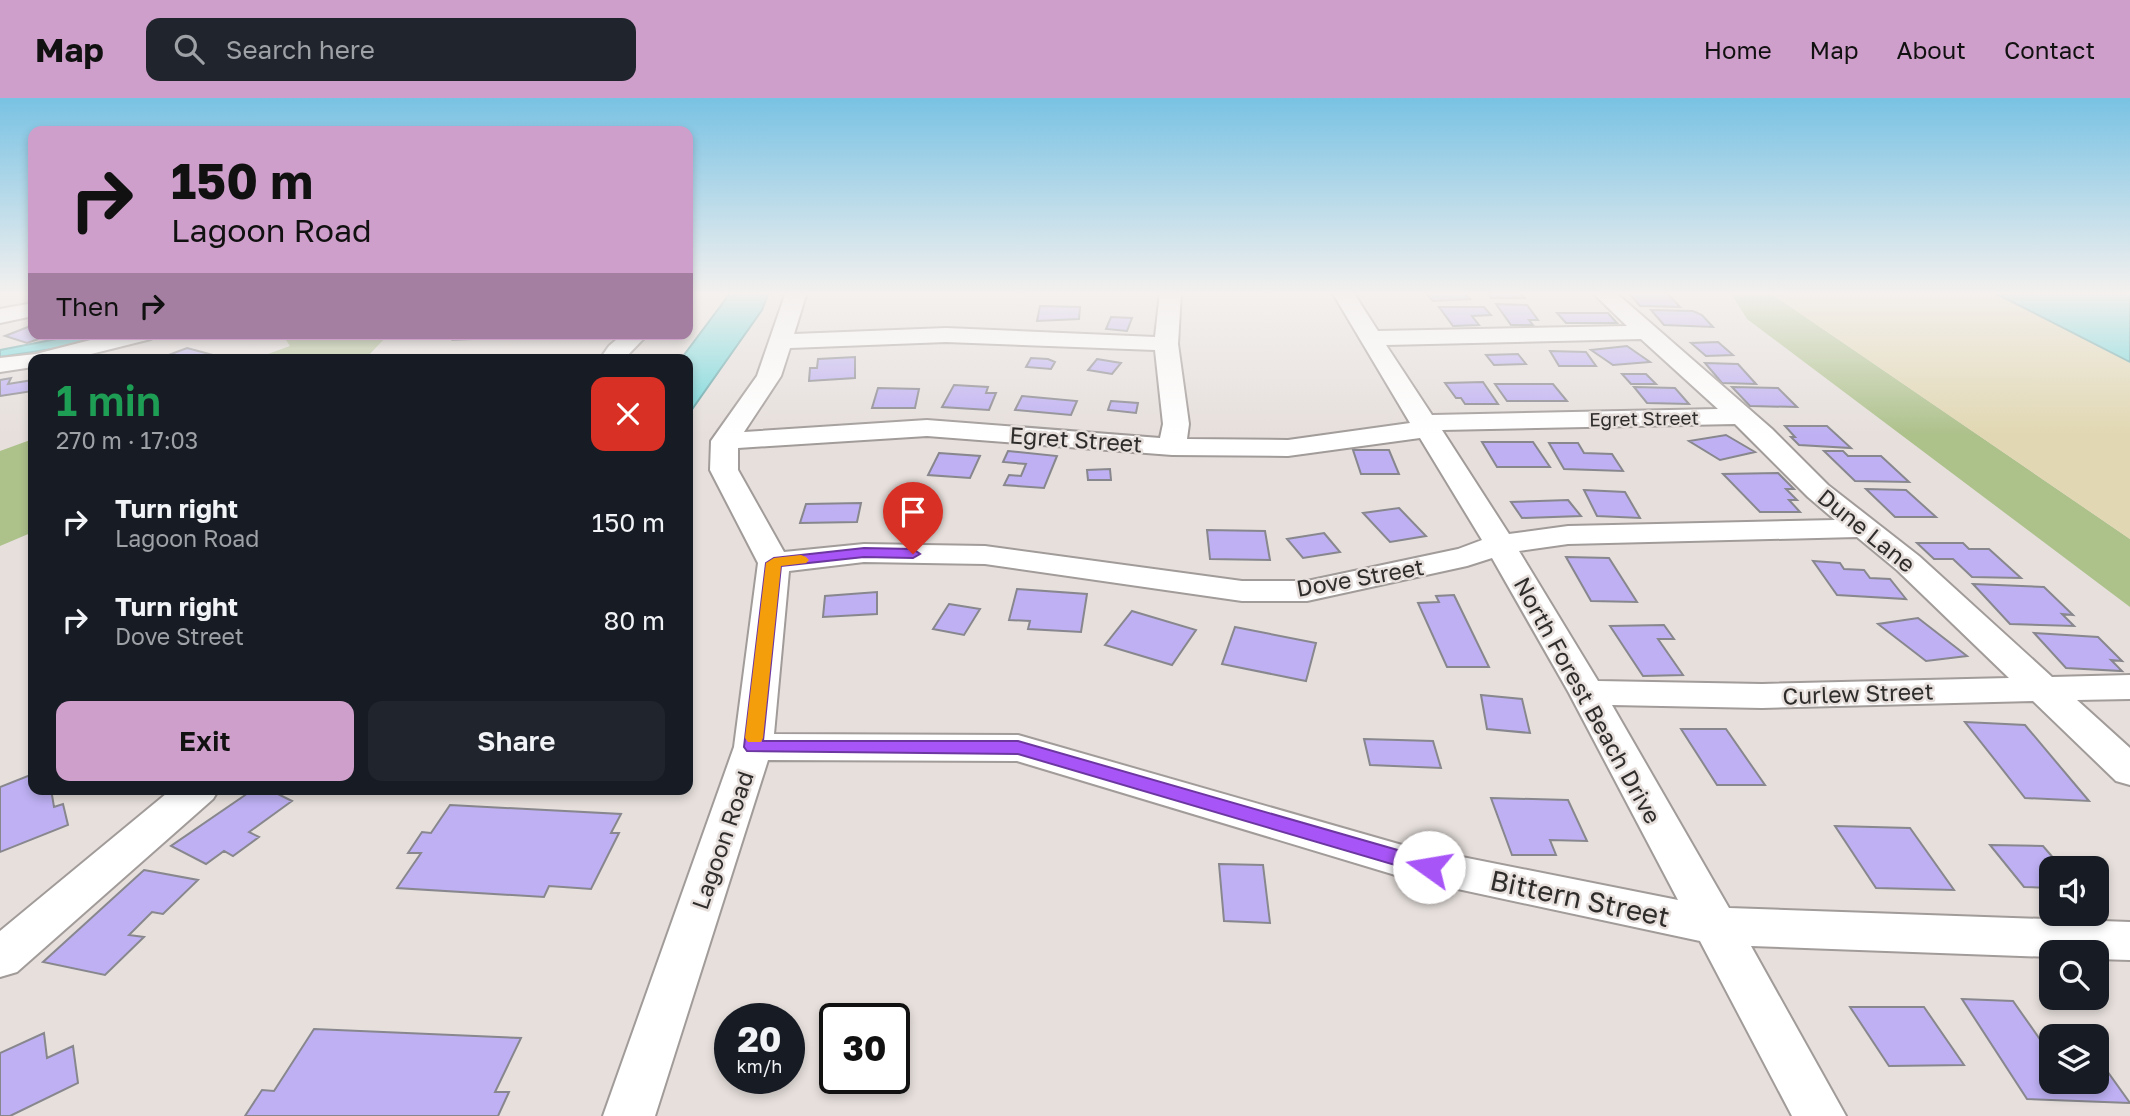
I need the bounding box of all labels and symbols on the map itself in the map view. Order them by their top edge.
street label: Egret Street [1589,406,1699,430]
street label: Egret Street [1009,420,1143,458]
pin [883,482,943,554]
street label: Dune Lane [1813,482,1921,578]
street label: Dove Street [1294,552,1426,602]
street label: North Forest Beach Drive [1508,572,1668,828]
street label: Curlew Street [1782,676,1934,710]
street label: Lagoon Road [685,767,759,913]
position arrow [1392,830,1466,904]
street label: Bittern Street [1487,863,1673,933]
speed limit sign: 30 [819,1003,910,1094]

